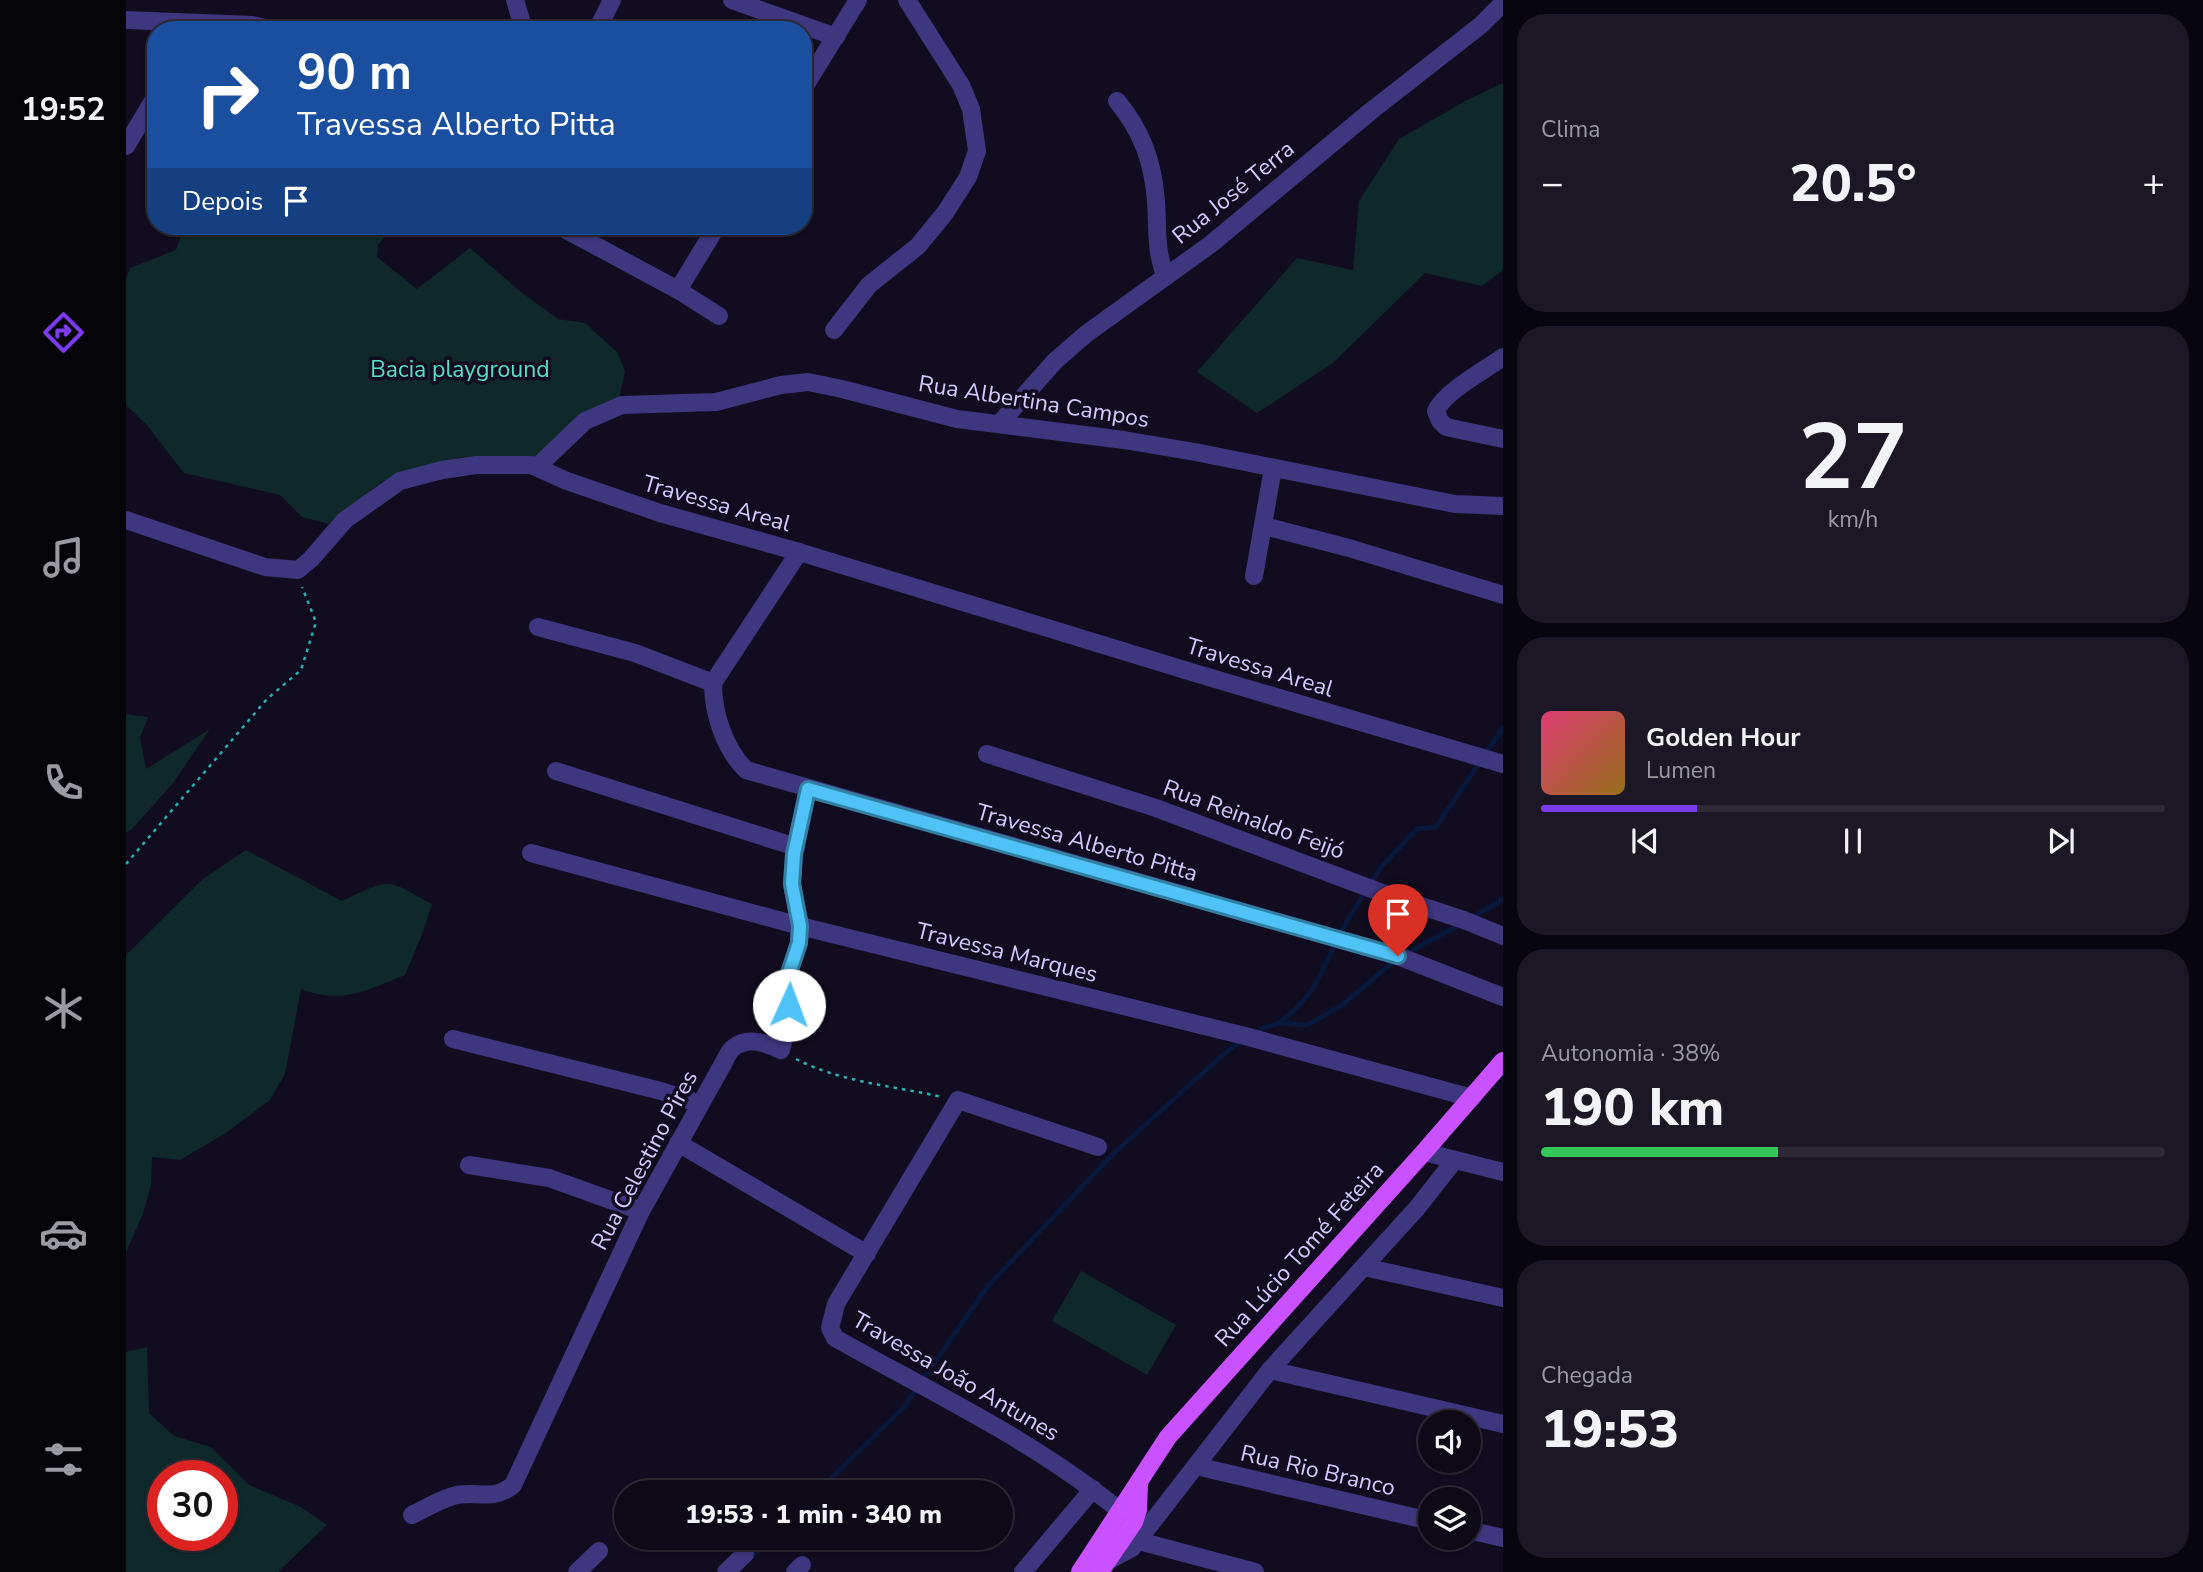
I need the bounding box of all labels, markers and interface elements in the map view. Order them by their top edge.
text: 90 m [297,39,412,106]
icon: right [182,49,273,140]
text: 19:52 [21,88,105,131]
text: Travessa Alberto Pitta [297,103,616,146]
text: Clima [1541,114,1601,145]
street label: Rua José Terra [1166,134,1301,251]
text: 20.5° [1789,148,1917,219]
text: − [1541,158,1564,209]
text: + [2142,158,2165,209]
icon: arrive [277,182,315,220]
text: Depois [182,184,263,219]
icon: directions [39,308,88,357]
park label: Bacia playground [370,354,550,385]
street label: Rua Albertina Campos [916,368,1152,435]
text: 27 [1798,396,1908,520]
street label: Travessa Areal [639,468,795,539]
text: km/h [1828,504,1878,535]
icon: music [39,533,88,582]
street label: Travessa Areal [1182,630,1337,705]
text: Golden Hour [1646,720,1801,755]
text: Lumen [1646,755,1716,786]
icon: phone [39,758,88,807]
street label: Rua Reinaldo Feijó [1159,772,1349,867]
street label: Travessa Alberto Pitta [973,796,1201,889]
icon: previous [1626,822,1664,860]
icon: pause [1834,822,1872,860]
icon: next [2042,822,2080,860]
pin [1368,884,1428,956]
icon: arrive [1379,895,1417,933]
street label: Travessa Marques [913,915,1101,990]
position arrow [752,968,826,1042]
icon: climate [39,984,88,1033]
text: Autonomia · 38% [1541,1038,1721,1069]
street label: Rua Celestino Pires [584,1065,705,1256]
text: 190 km [1541,1072,1724,1143]
street label: Rua Lúcio Tomé Feteira [1208,1155,1391,1354]
icon: car [39,1209,88,1258]
street label: Travessa João Antunes [846,1304,1065,1449]
text: Chegada [1541,1360,1633,1391]
text: 19:53 [1541,1394,1679,1465]
map controls [1418,1410,1481,1550]
button: sound [1418,1410,1481,1473]
icon: filters [39,1435,88,1484]
street label: Rua Rio Branco [1237,1438,1398,1503]
speed limit sign: 30 [147,1460,238,1551]
button: layers [1418,1487,1481,1550]
text: 19:53 · 1 min · 340 m [685,1497,942,1532]

